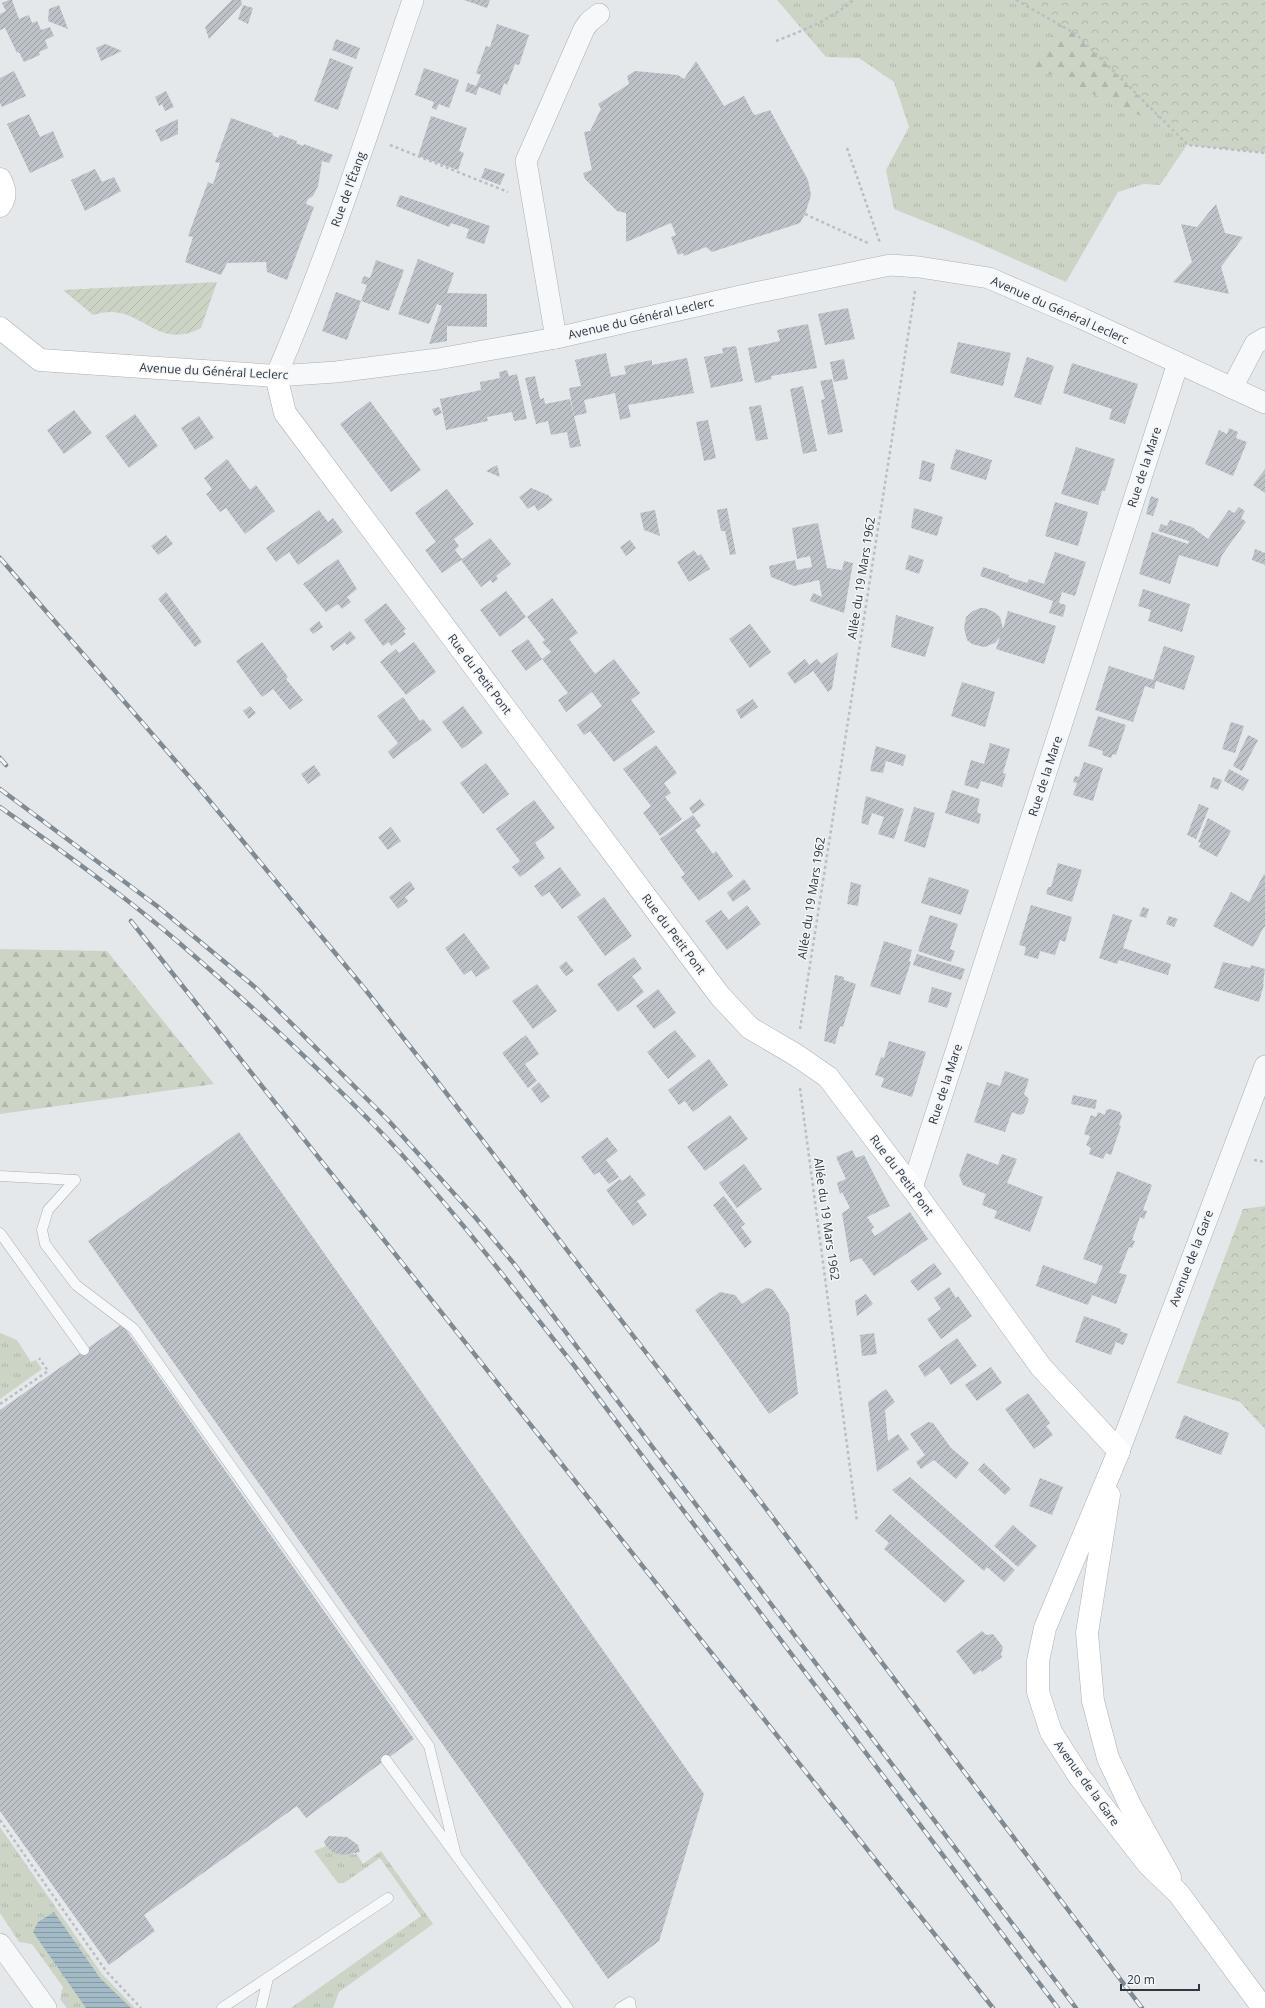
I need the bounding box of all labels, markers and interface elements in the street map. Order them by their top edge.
street label: Rue de l'Étang [327,149,370,229]
street label: Avenue du Général Leclerc [988,272,1132,348]
street label: Avenue du Général Leclerc [566,293,716,343]
street label: Avenue du Général Leclerc [139,359,289,383]
street label: Rue de la Mare [1123,424,1165,509]
street label: Allée du 19 Mars 1962 [843,516,879,640]
street label: Rue du Petit Pont [444,630,516,718]
street label: Rue de la Mare [1024,733,1066,818]
street label: Allée du 19 Mars 1962 [793,836,829,960]
street label: Rue du Petit Pont [638,890,710,978]
street label: Rue de la Mare [924,1041,966,1126]
street label: Rue du Petit Pont [866,1131,938,1219]
street label: Allée du 19 Mars 1962 [810,1157,844,1281]
street label: Avenue de la Gare [1165,1207,1217,1309]
street label: Avenue de la Gare [1050,1737,1124,1829]
scale bar [1121,1966,1199,1992]
text: 20 m [1127,1971,1155,1988]

